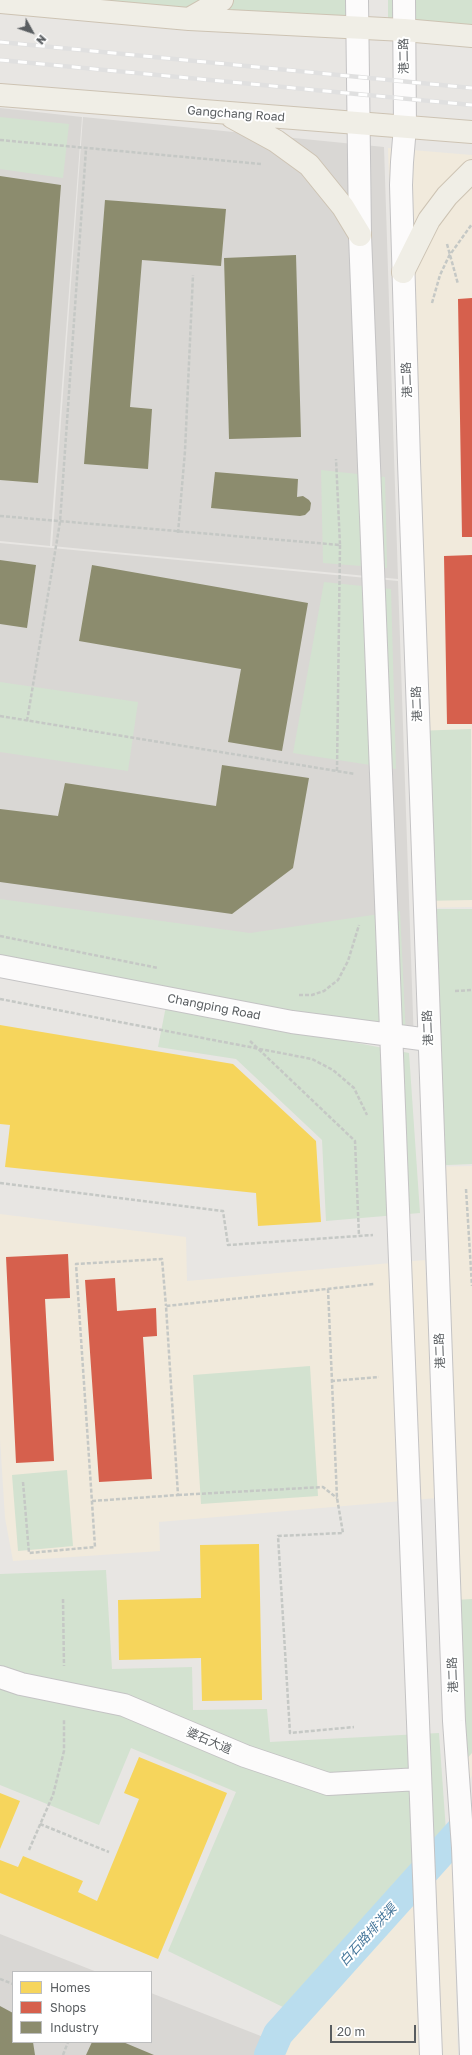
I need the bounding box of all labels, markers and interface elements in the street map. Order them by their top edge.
north arrow [12,12,52,52]
text: N [34,33,49,47]
street label: 港二路 [396,38,412,74]
street label: Gangchang Road [187,103,285,125]
street label: 港二路 [399,362,415,398]
street label: 港二路 [409,686,425,722]
street label: Changping Road [166,991,262,1023]
street label: 港二路 [420,1010,436,1046]
street label: 港二路 [432,1333,448,1369]
street label: 港二路 [445,1657,461,1693]
street label: 婆石大道 [184,1725,234,1757]
water label: 白石路排洪渠 [336,1901,400,1969]
legend [12,1971,152,2043]
text: Homes [50,1980,90,1995]
text: Shops [50,2000,86,2015]
scale bar [332,2017,418,2043]
text: Industry [50,2020,99,2035]
text: 20 m [337,2024,365,2039]

